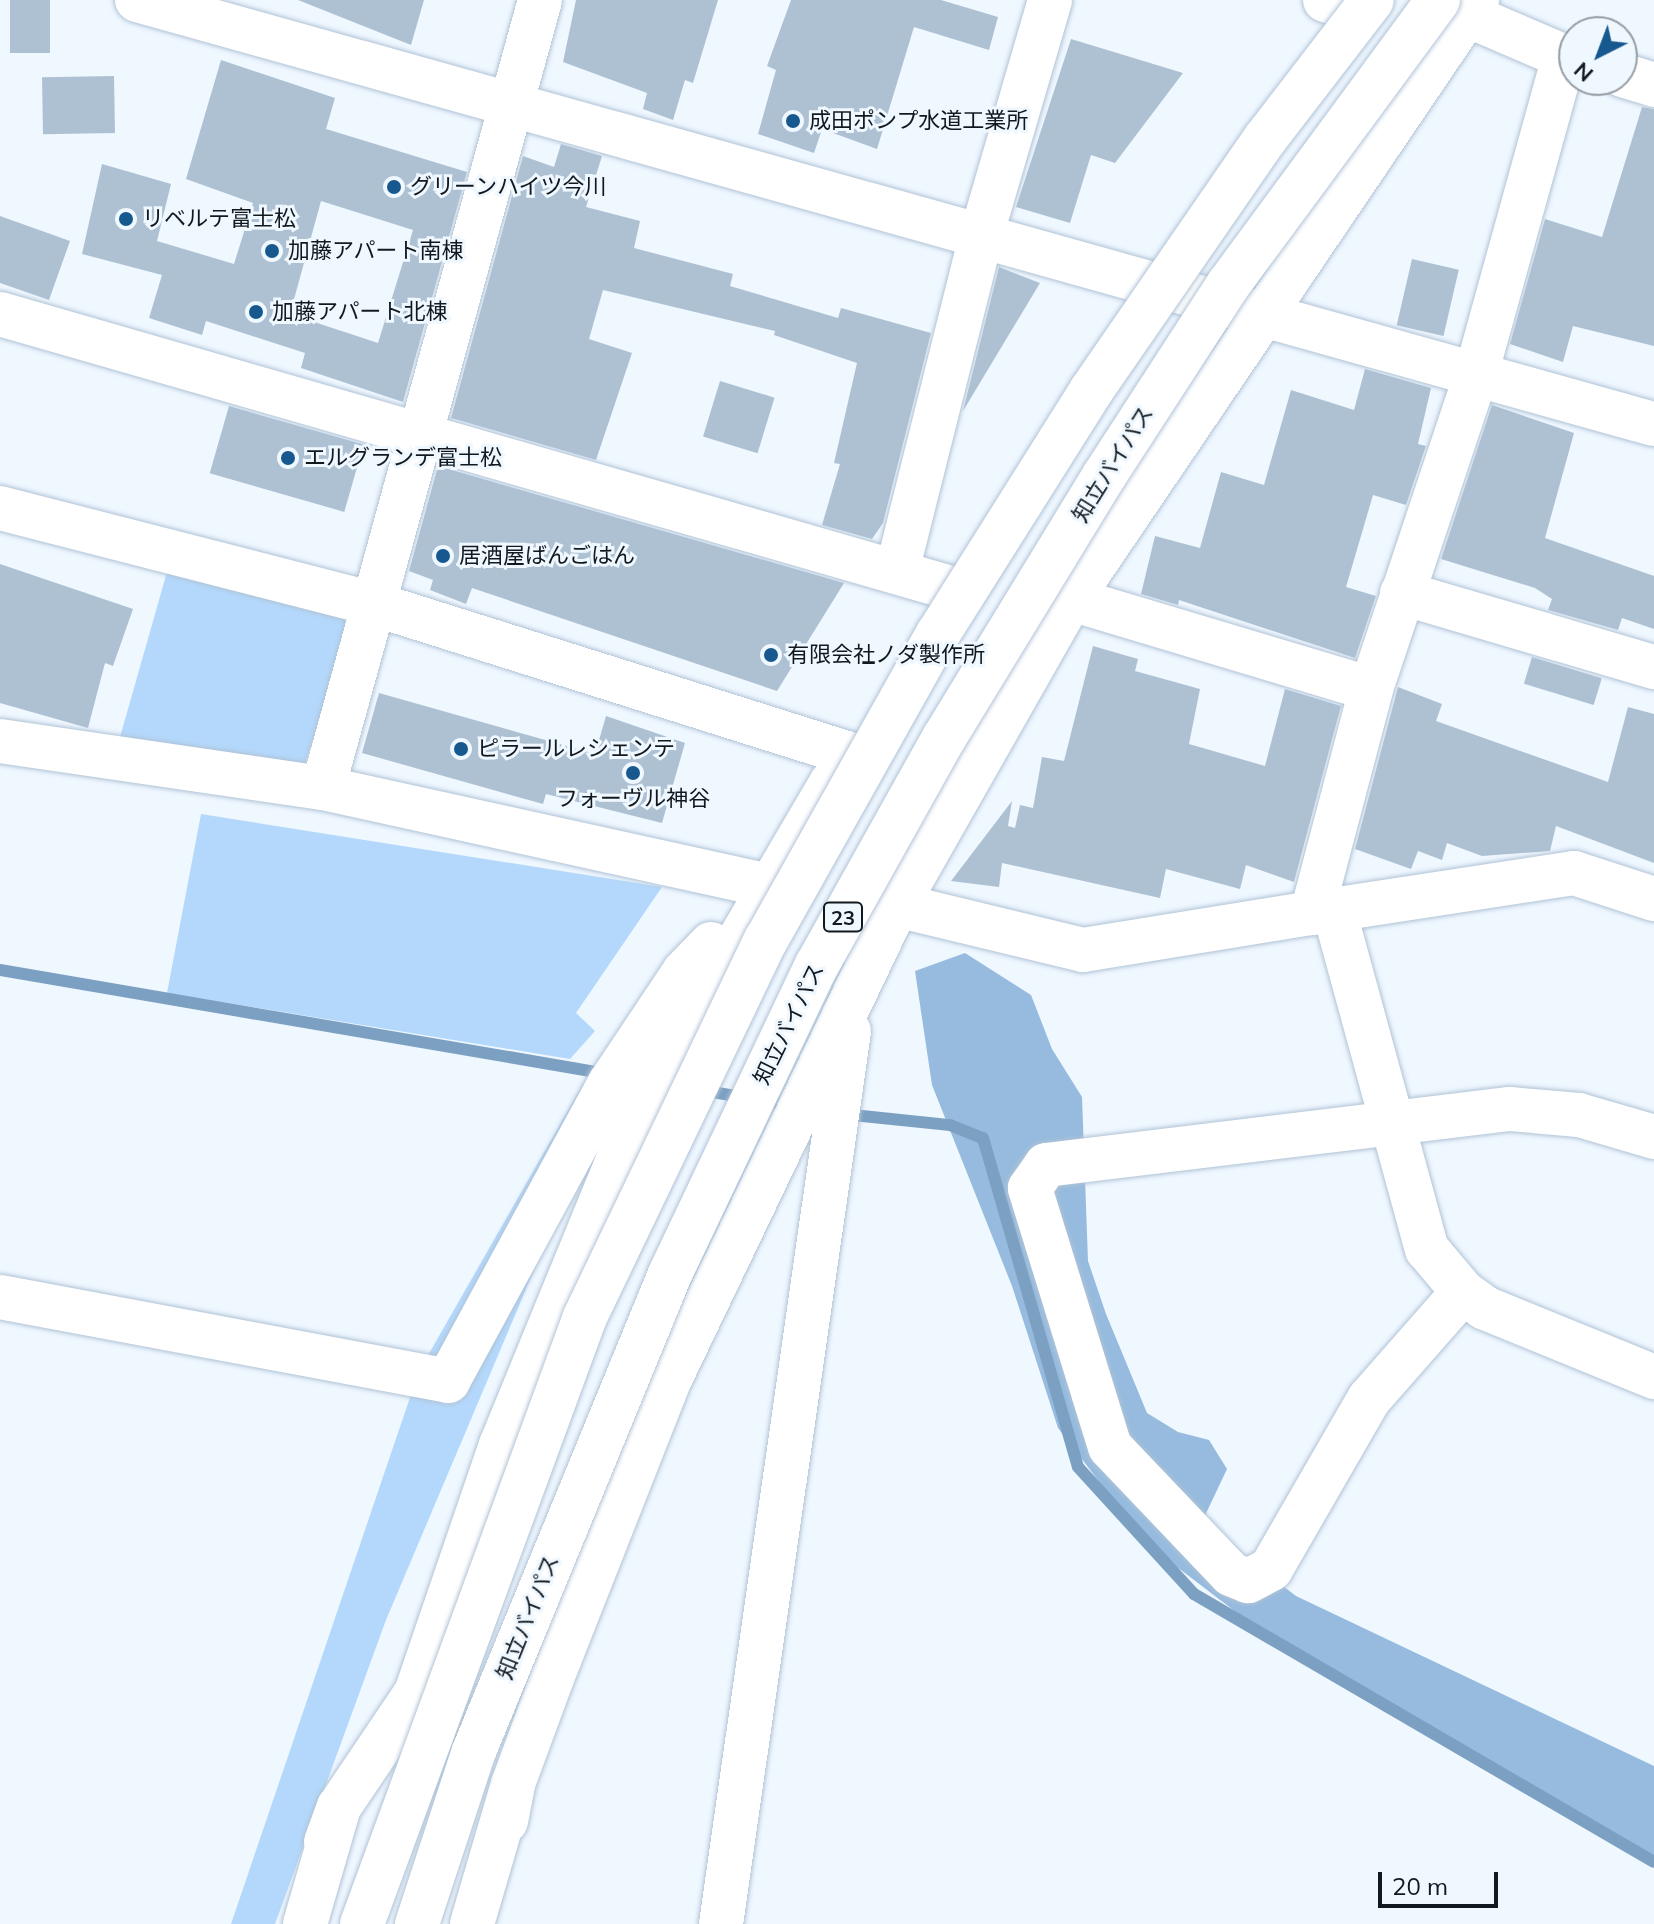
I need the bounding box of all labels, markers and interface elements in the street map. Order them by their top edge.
north arrow [1558,16,1638,96]
text: N [1568,56,1599,88]
place label: 成田ポンプ水道工業所 [809,108,1029,134]
marker: 成田ポンプ水道工業所 [784,112,802,130]
place label: グリーンハイツ今川 [410,174,608,200]
marker: グリーンハイツ今川 [385,178,403,196]
place label: リベルテ富士松 [142,206,296,232]
marker: リベルテ富士松 [117,210,135,228]
place label: 加藤アパート南棟 [288,238,464,264]
marker: 加藤アパート南棟 [263,242,281,260]
place label: 加藤アパート北棟 [272,299,448,325]
marker: 加藤アパート北棟 [247,303,265,321]
street label: 知立バイパス [1067,401,1159,527]
place label: エルグランデ富士松 [304,445,502,471]
marker: エルグランデ富士松 [279,449,297,467]
place label: 居酒屋ばんごはん [459,543,635,569]
marker: 居酒屋ばんごはん [434,547,452,565]
place label: 有限会社ノダ製作所 [787,642,985,668]
marker: 有限会社ノダ製作所 [762,646,780,664]
place label: ピラールレシェンテ [477,736,675,762]
marker: ピラールレシェンテ [452,740,470,758]
marker: フォーヴル神谷 [624,764,642,782]
place label: フォーヴル神谷 [556,786,710,812]
road number: 23 [823,901,863,933]
street label: 知立バイパス [748,959,830,1089]
street label: 知立バイパス [491,1551,565,1683]
scale bar [1382,1856,1502,1906]
text: 20 m [1392,1871,1448,1901]

